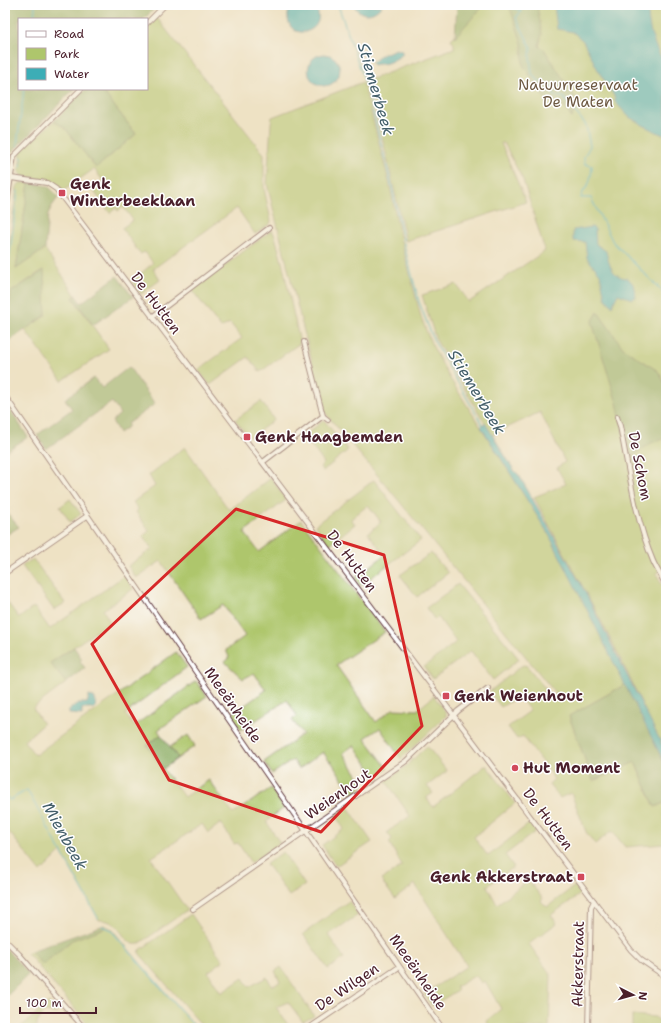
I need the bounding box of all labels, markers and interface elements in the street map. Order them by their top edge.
legend [18,18,148,90]
text: Road [54,26,85,42]
water label: Stiemerbeek [353,40,399,138]
text: Park [54,46,80,62]
text: Water [54,66,90,82]
park label: Natuurreservaat De Maten [518,75,638,112]
place label: Genk Winterbeeklaan [70,174,195,211]
marker: Genk Winterbeeklaan [57,188,67,198]
street label: De Hutten [126,268,186,338]
water label: Stiemerbeek [443,345,511,439]
place label: Genk Haagbemden [255,427,403,447]
street label: De Schom [624,430,656,502]
marker: Genk Haagbemden [242,432,252,442]
street label: De Hutten [322,526,382,596]
street label: Meeënheide [200,663,266,747]
place label: Genk Weienhout [454,686,583,706]
marker: Genk Weienhout [441,691,451,701]
place label: Hut Moment [523,758,620,778]
marker: Hut Moment [510,763,520,773]
street label: Weienhout [301,764,375,824]
street label: De Hutten [518,784,578,854]
water label: Mienbeek [38,798,92,874]
place label: Genk Akkerstraat [430,867,573,887]
marker: Genk Akkerstraat [576,872,586,882]
street label: Akkerstraat [567,921,589,1007]
street label: Meeënheide [385,930,451,1014]
street label: De Wilgen [311,958,383,1016]
north arrow [613,975,653,1015]
scale bar [20,989,96,1015]
text: N [635,991,650,1001]
text: 100 m [26,995,62,1011]

